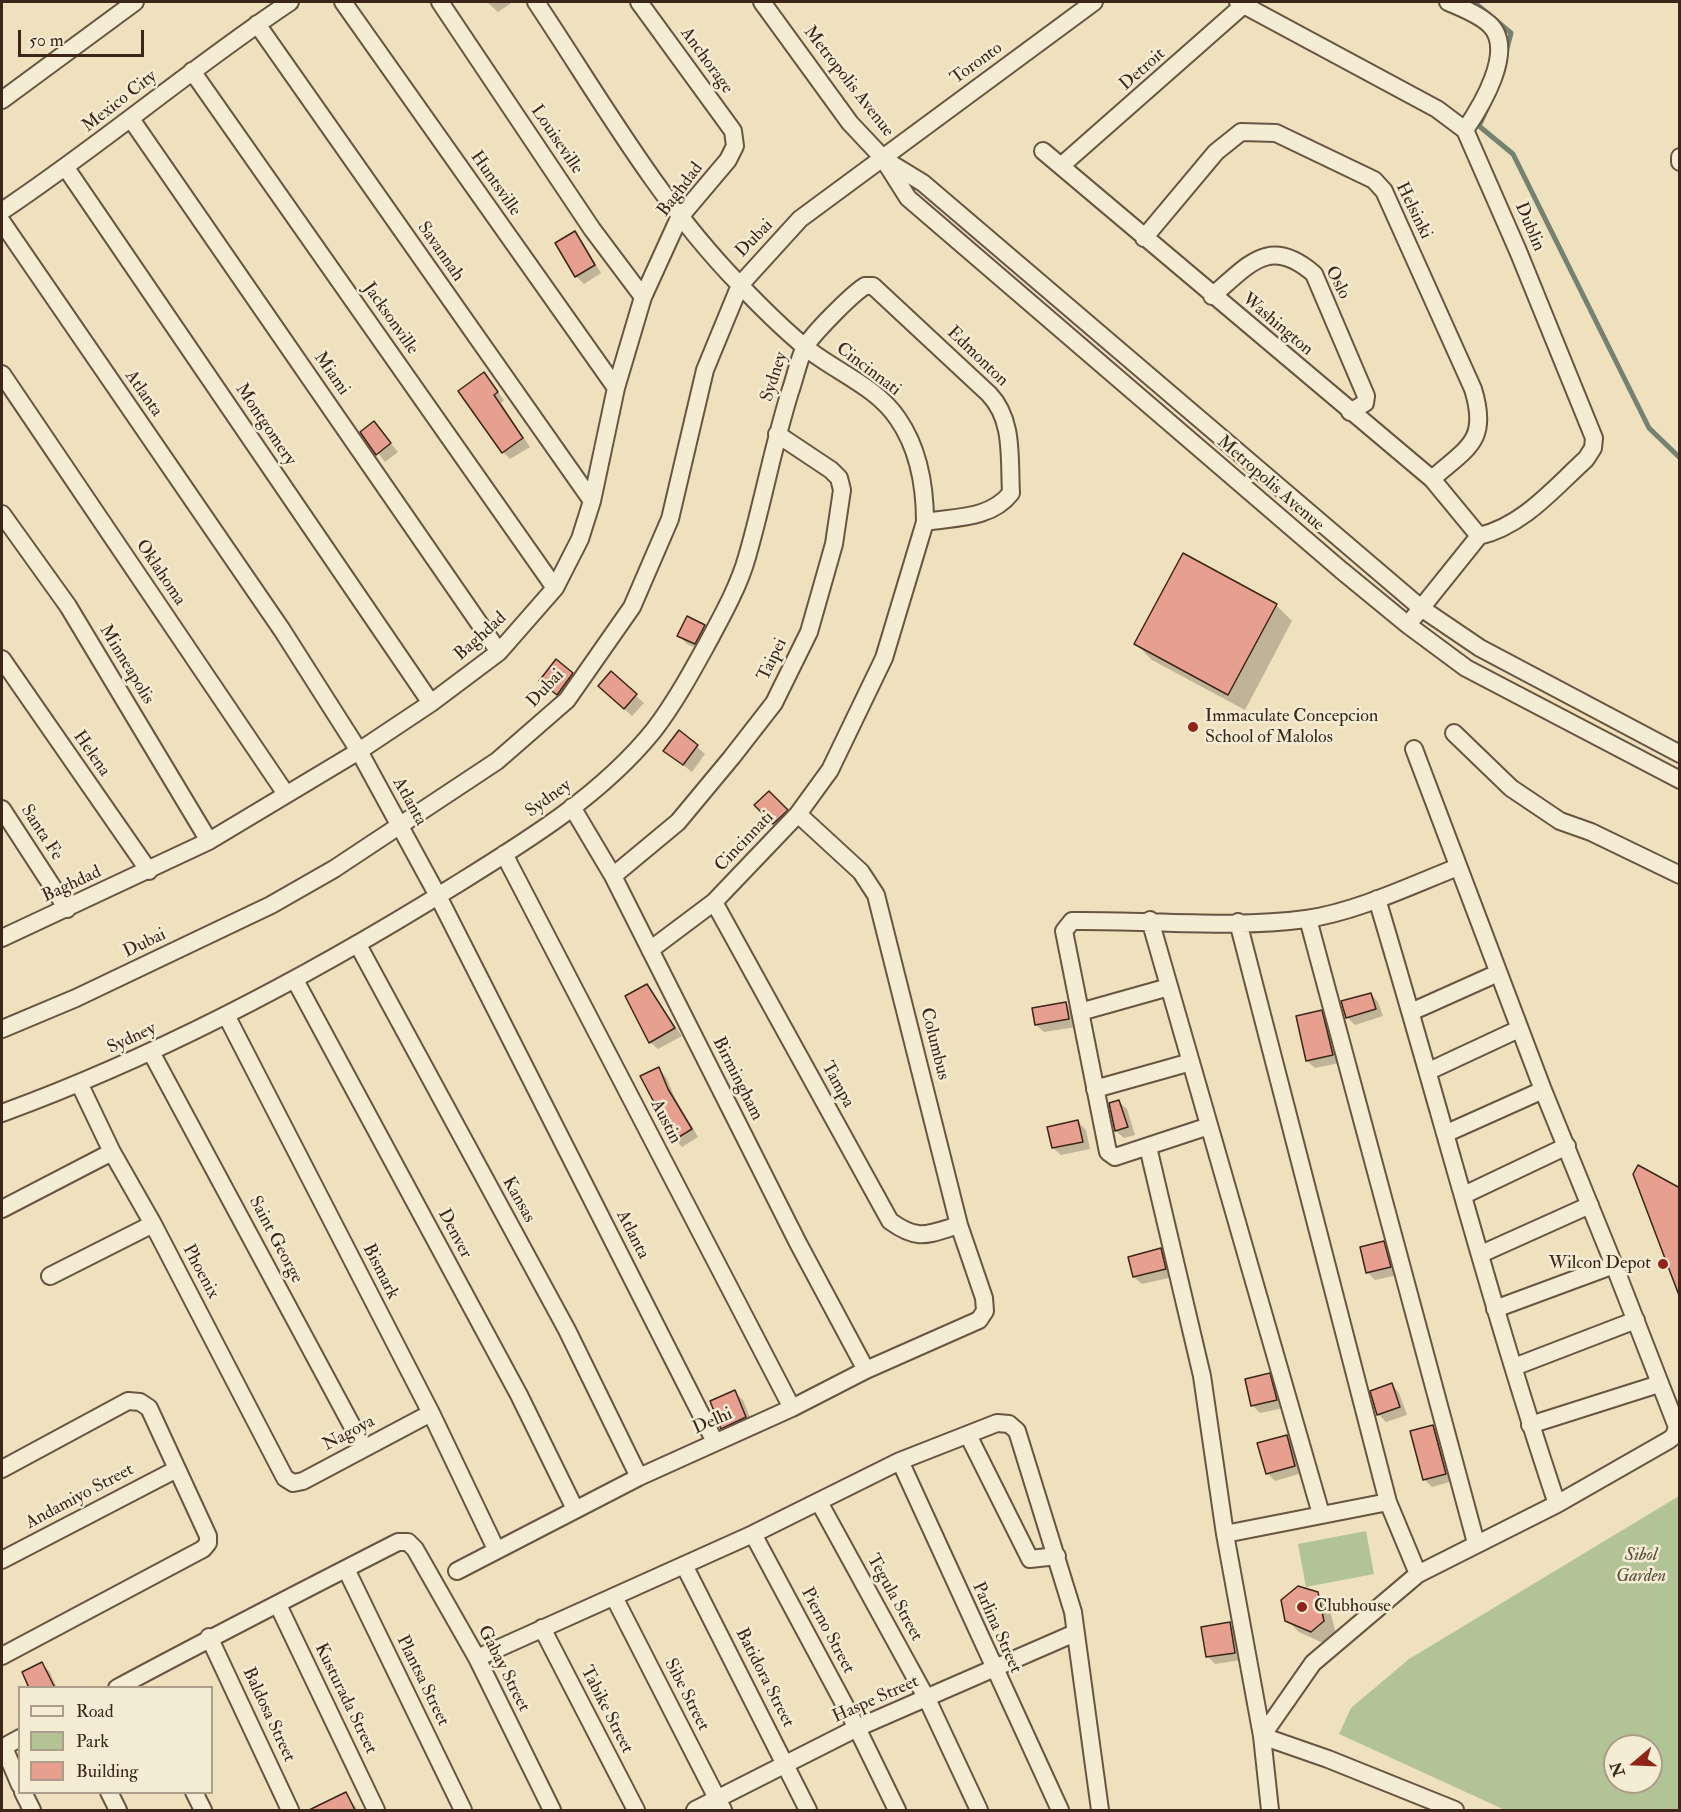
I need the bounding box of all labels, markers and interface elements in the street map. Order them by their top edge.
scale bar [21,18,147,56]
street label: Metropolis Avenue [798,22,898,142]
street label: Anchorage [675,24,737,98]
text: 50 m [29,29,64,52]
street label: Toronto [947,38,1007,90]
street label: Detroit [1116,44,1170,96]
street label: Mexico City [78,66,162,138]
street label: Louiseville [525,101,587,179]
street label: Huntsville [465,147,525,221]
street label: Baghdad [654,158,708,222]
street label: Helsinki [1390,179,1436,243]
street label: Dublin [1509,199,1549,255]
street label: Dubai [732,215,778,263]
street label: Savannah [412,218,468,286]
street label: Oslo [1320,263,1354,303]
street label: Jacksonville [357,279,423,359]
street label: Washington [1237,289,1317,361]
street label: Edmonton [942,322,1012,392]
street label: Cincinnati [831,339,905,401]
street label: Miami [308,348,354,400]
street label: Sydney [757,349,793,405]
street label: Atlanta [119,367,167,421]
street label: Montgomery [230,380,300,470]
street label: Metropolis Avenue [1212,432,1328,536]
street label: Oklahoma [130,536,190,610]
street label: Baghdad [451,608,511,666]
street label: Minneapolis [94,621,158,709]
street label: Taipei [753,635,793,685]
street label: Dubai [523,665,569,713]
place label: Immaculate Concepcion School of Malolos [1205,706,1378,748]
marker: Immaculate Concepcion School of Malolos [1186,720,1200,734]
street label: Helena [68,727,114,781]
street label: Atlanta [387,774,431,830]
street label: Sydney [522,775,576,823]
street label: Santa Fe [15,801,67,865]
street label: Cincinnati [711,807,779,877]
street label: Baghdad [39,862,105,908]
street label: Dubai [120,924,170,964]
street label: Columbus [915,1006,953,1082]
street label: Sydney [104,1018,160,1060]
street label: Birmingham [707,1034,767,1124]
street label: Tampa [816,1058,858,1112]
street label: Austin [645,1096,685,1148]
street label: Kansas [497,1173,539,1227]
street label: Saint George [243,1193,307,1287]
street label: Denver [432,1206,476,1262]
street label: Atlanta [611,1207,653,1263]
street label: Phoenix [177,1241,223,1303]
street label: Bismark [357,1241,403,1303]
place label: Wilcon Depot [1549,1253,1651,1275]
marker: Wilcon Depot [1656,1257,1670,1271]
street label: Delhi [690,1404,736,1440]
street label: Nagoya [319,1411,379,1457]
street label: Andamiyo Street [22,1459,138,1535]
park label: Sibol Garden [1616,1545,1666,1588]
street label: Tegula Street [861,1551,927,1645]
street label: Parlina Street [966,1579,1026,1677]
street label: Pierno Street [795,1584,859,1678]
place label: Clubhouse [1314,1596,1391,1618]
marker: Clubhouse [1295,1600,1309,1614]
street label: Gabay Street [472,1622,534,1716]
street label: Batidora Street [730,1625,798,1731]
street label: Plantsa Street [391,1632,453,1730]
street label: Kusturada Street [309,1640,381,1758]
street label: Sibe Street [659,1655,713,1735]
street label: Tabike Street [575,1663,637,1757]
street label: Baldosa Street [237,1664,299,1766]
street label: Haspe Street [830,1671,922,1729]
legend [18,1686,213,1794]
text: Road [76,1700,114,1723]
text: Park [76,1730,109,1753]
north arrow [1603,1734,1663,1794]
text: N [1606,1759,1630,1779]
text: Building [76,1760,138,1783]

